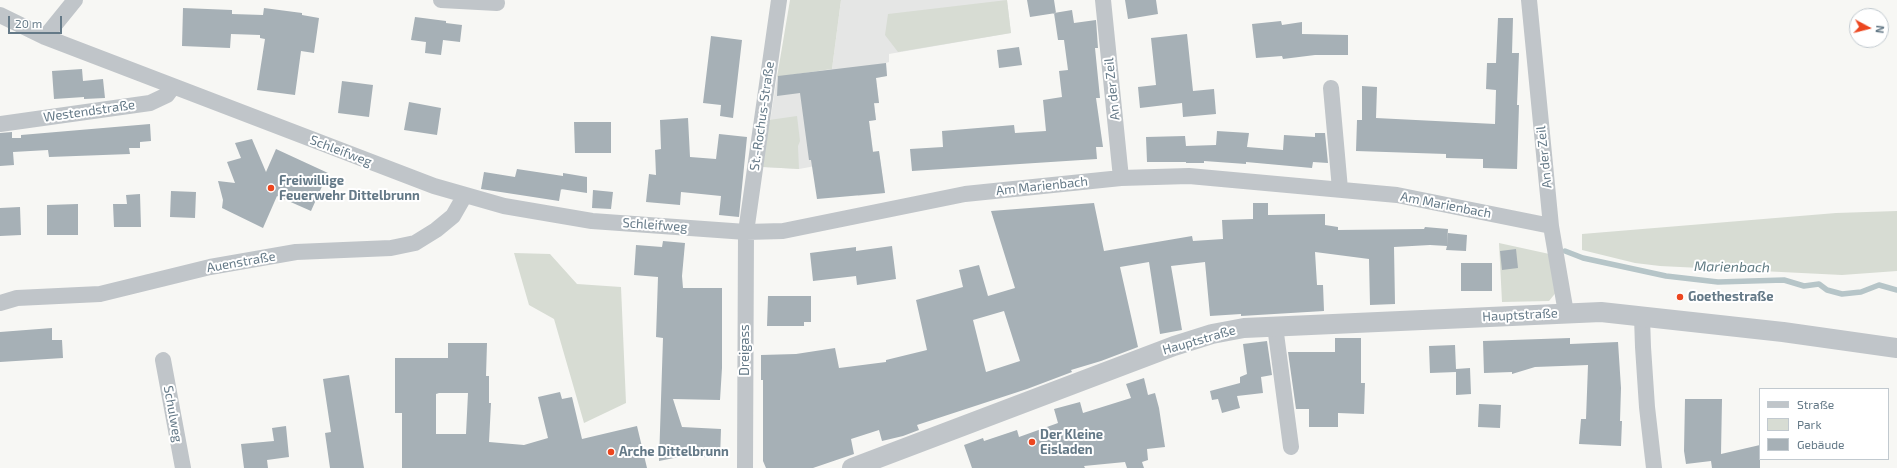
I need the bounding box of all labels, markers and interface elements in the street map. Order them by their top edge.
scale bar [10,8,64,34]
north arrow [1849,8,1889,48]
text: 20 m [15,16,42,30]
text: N [1873,25,1887,34]
street label: An der Zeil [1101,57,1123,121]
street label: St.-Rochus-Straße [747,60,777,172]
street label: Westendstraße [42,97,136,125]
street label: An der Zeil [1533,125,1555,189]
street label: Schleifweg [308,132,374,170]
place label: Freiwillige Feuerwehr Dittelbrunn [279,173,420,204]
street label: Am Marienbach [995,173,1089,199]
marker: Freiwillige Feuerwehr Dittelbrunn [266,183,276,193]
street label: Am Marienbach [1399,189,1493,221]
street label: Schleifweg [622,215,688,235]
street label: Auenstraße [205,248,277,276]
water label: Marienbach [1694,258,1770,276]
place label: Goethestraße [1688,289,1774,305]
marker: Goethestraße [1675,292,1685,302]
street label: Hauptstraße [1482,305,1558,325]
street label: Hauptstraße [1161,322,1237,358]
street label: Dreigass [737,324,753,376]
street label: Schulweg [160,384,186,444]
legend [1759,388,1889,460]
text: Straße [1797,397,1834,411]
text: Park [1797,417,1822,431]
place label: Der Kleine Eisladen [1040,427,1103,458]
marker: Der Kleine Eisladen [1027,437,1037,447]
text: Gebäude [1797,437,1845,451]
place label: Arche Dittelbrunn [619,444,729,460]
marker: Arche Dittelbrunn [606,447,616,457]

